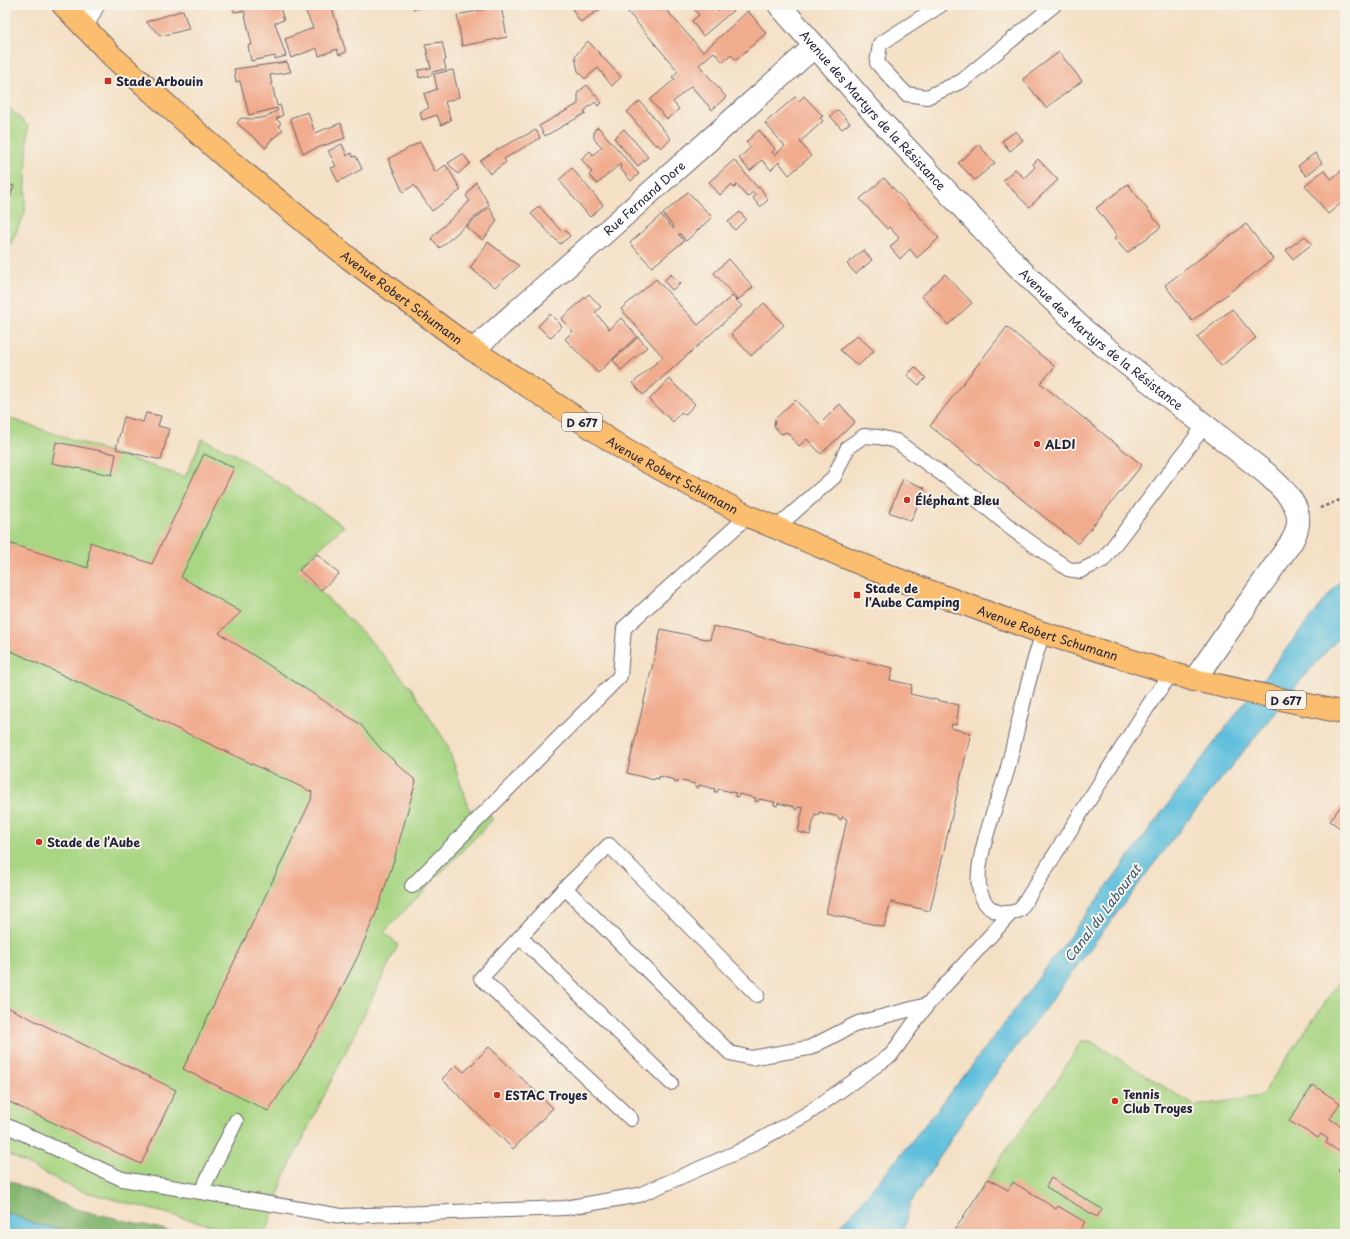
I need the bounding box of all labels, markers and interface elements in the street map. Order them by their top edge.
street label: Avenue des Martyrs de la Résistance [796,26,951,194]
place label: Stade Arbouin [116,72,203,90]
marker: Stade Arbouin [103,76,113,86]
street label: Rue Fernand Dore [599,157,689,239]
street label: Avenue Robert Schumann [337,246,466,348]
street label: Avenue des Martyrs de la Résistance [1015,264,1187,414]
road number: D 677 [562,413,602,431]
street label: Avenue Robert Schumann [603,431,741,518]
place label: ALDI [1044,435,1075,453]
marker: ALDI [1032,439,1042,449]
place label: Éléphant Bleu [915,491,1000,509]
marker: Éléphant Bleu [902,495,912,505]
place label: Stade de l'Aube Camping [865,579,960,611]
marker: Stade de l'Aube Camping [852,590,862,600]
street label: Avenue Robert Schumann [975,601,1120,665]
road number: D 677 [1266,691,1306,709]
place label: Stade de l’Aube [47,833,140,851]
marker: Stade de l’Aube [34,837,44,847]
water label: Canal du Labourat [1059,859,1146,966]
place label: Tennis Club Troyes [1123,1085,1193,1117]
place label: ESTAC Troyes [505,1086,588,1104]
marker: ESTAC Troyes [492,1090,502,1100]
marker: Tennis Club Troyes [1110,1096,1120,1106]

